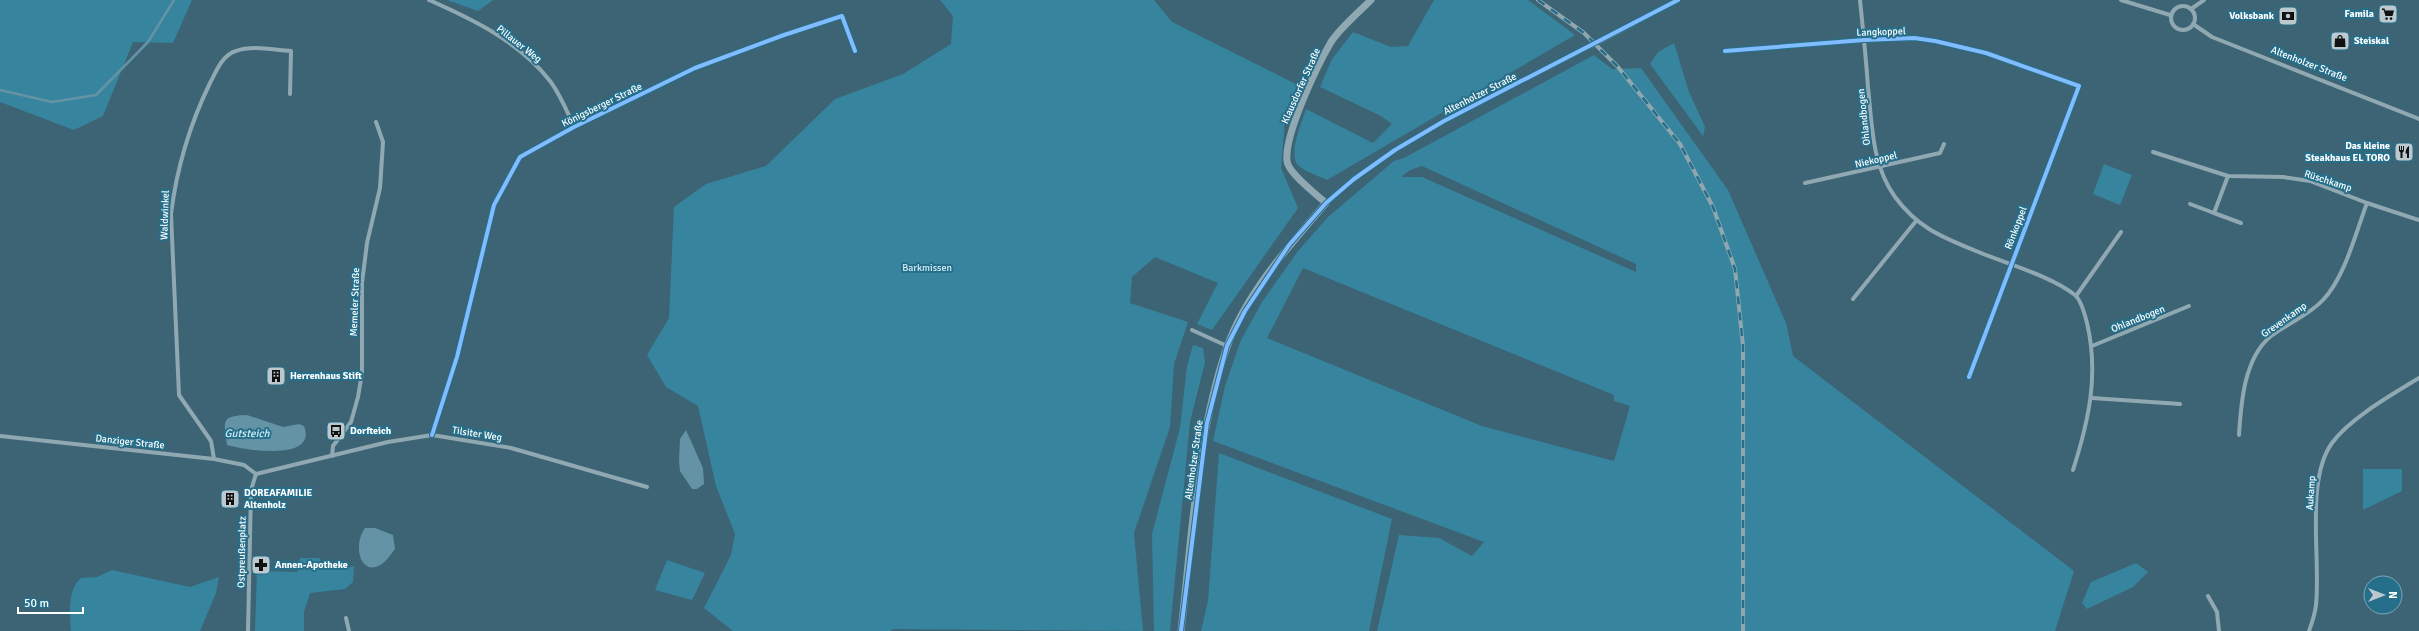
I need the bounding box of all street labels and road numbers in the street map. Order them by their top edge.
street label: Pillauer Weg [494,23,544,65]
street label: Langkoppel [1856,25,1906,39]
street label: Altenholzer Straße [2269,44,2349,84]
street label: Klausdorfer Straße [1279,46,1323,126]
street label: Altenholzer Straße [1441,70,1519,118]
street label: Königsberger Straße [560,80,644,130]
street label: Ohlandbogen [1855,88,1873,146]
street label: Niekoppel [1854,149,1898,171]
street label: Rüschkamp [2303,168,2353,194]
street label: Waldwinkel [158,190,172,240]
street label: Rönkoppel [2002,205,2030,251]
street label: Memeler Straße [348,267,362,337]
street label: Grevenkamp [2259,300,2309,340]
street label: Ohlandbogen [2109,303,2167,335]
street label: Altenholzer Straße [1182,419,1206,501]
street label: Tilsiter Weg [451,424,503,444]
street label: Danziger Straße [95,432,165,452]
street label: Aukamp [2304,475,2318,511]
street label: Ostpreußenplatz [235,515,249,588]

